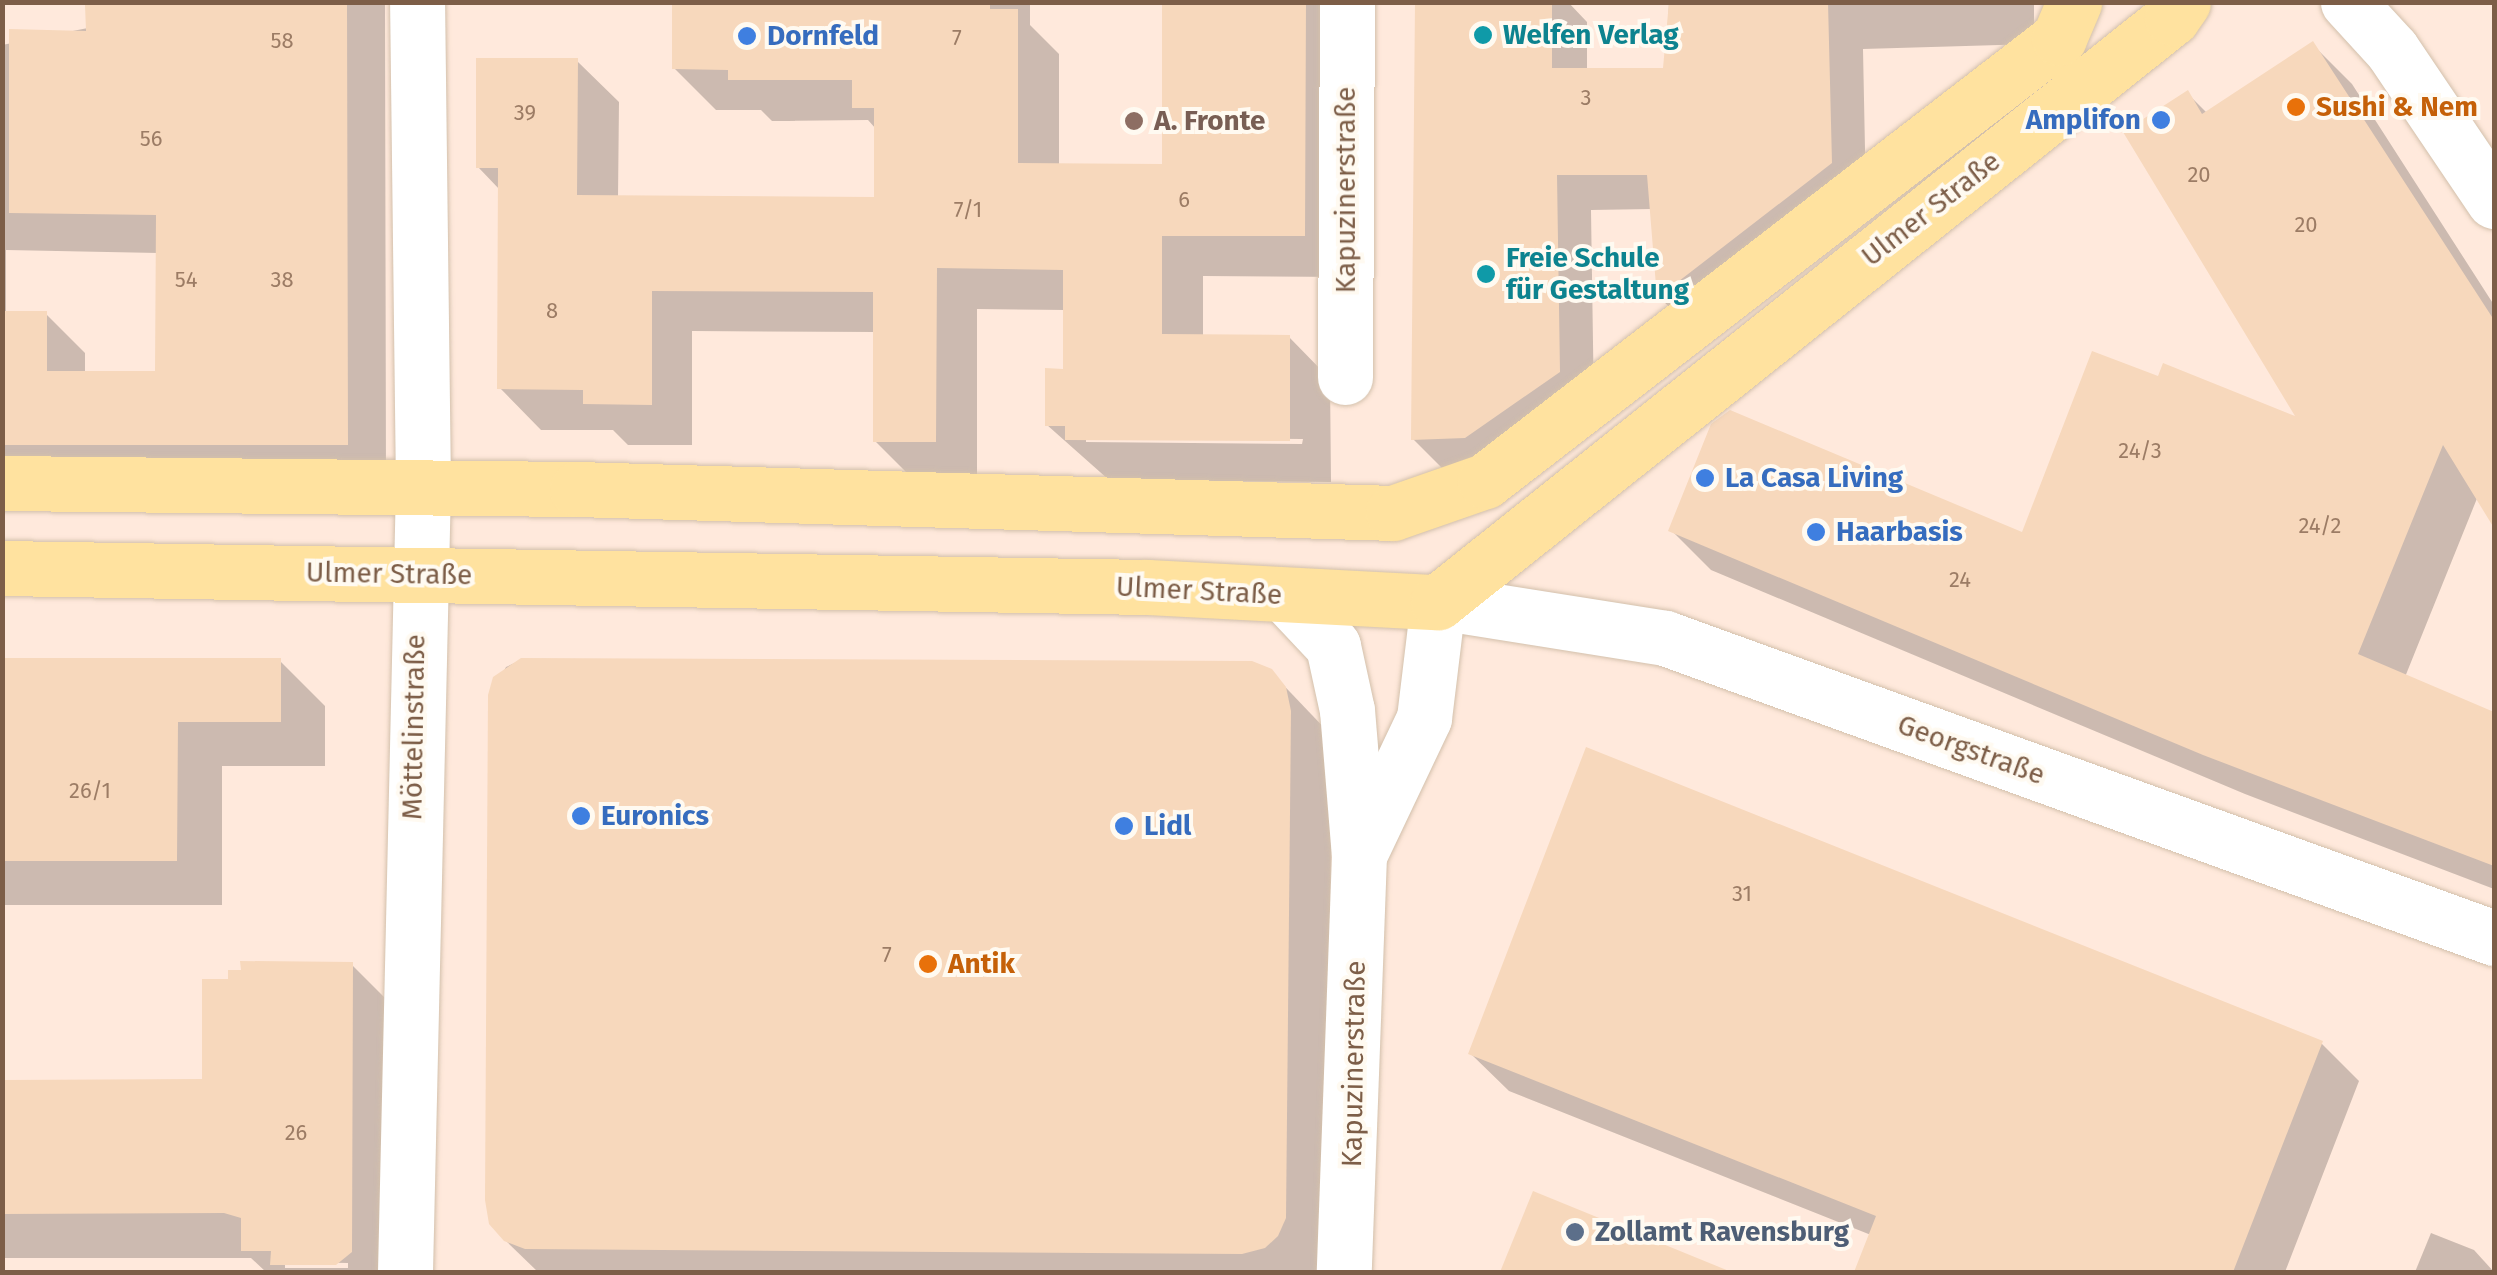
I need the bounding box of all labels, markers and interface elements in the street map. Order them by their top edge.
place label: Welfen Verlag [1503,18,1679,52]
place label: Dornfeld [767,19,879,53]
marker: Welfen Verlag [1472,24,1494,46]
marker: Dornfeld [736,25,758,47]
house number: 7 [952,25,962,51]
house number: 58 [270,28,294,54]
house number: 3 [1581,85,1591,111]
street label: Kapuzinerstraße [1329,87,1363,293]
place label: Sushi & Nem [2316,90,2478,124]
marker: Sushi & Nem [2285,96,2307,118]
house number: 39 [514,100,536,126]
place label: Amplifon [2026,103,2141,137]
place label: A. Fronte [1154,104,1265,138]
marker: Amplifon [2150,109,2172,131]
marker: A. Fronte [1123,110,1145,132]
house number: 56 [140,126,162,152]
street label: Ulmer Straße [1855,145,2007,273]
house number: 20 [2187,162,2211,188]
house number: 6 [1178,187,1190,213]
house number: 7/1 [954,197,982,223]
house number: 20 [2294,212,2318,238]
place label: Freie Schule für Gestaltung [1506,241,1689,307]
marker: Freie Schule für Gestaltung [1475,263,1497,285]
house number: 54 [175,267,197,293]
house number: 38 [270,267,294,293]
house number: 8 [546,298,558,324]
house number: 24/3 [2118,438,2162,464]
place label: La Casa Living [1725,461,1903,495]
marker: La Casa Living [1694,467,1716,489]
house number: 24/2 [2298,513,2342,539]
place label: Haarbasis [1836,515,1963,549]
marker: Haarbasis [1805,521,1827,543]
street label: Ulmer Straße [305,556,473,592]
house number: 24 [1949,567,1971,593]
street label: Ulmer Straße [1115,570,1283,612]
street label: Möttelinstraße [396,634,432,820]
street label: Georgstraße [1893,708,2049,792]
house number: 26/1 [69,778,111,804]
place label: Euronics [601,799,709,833]
marker: Euronics [570,805,592,827]
place label: Lidl [1144,809,1191,843]
marker: Lidl [1113,815,1135,837]
house number: 31 [1732,881,1752,907]
house number: 7 [882,942,892,968]
place label: Antik [948,947,1015,981]
marker: Antik [917,953,939,975]
street label: Kapuzinerstraße [1335,960,1373,1168]
house number: 26 [285,1120,307,1146]
place label: Zollamt Ravensburg [1595,1215,1849,1249]
marker: Zollamt Ravensburg [1564,1221,1586,1243]

